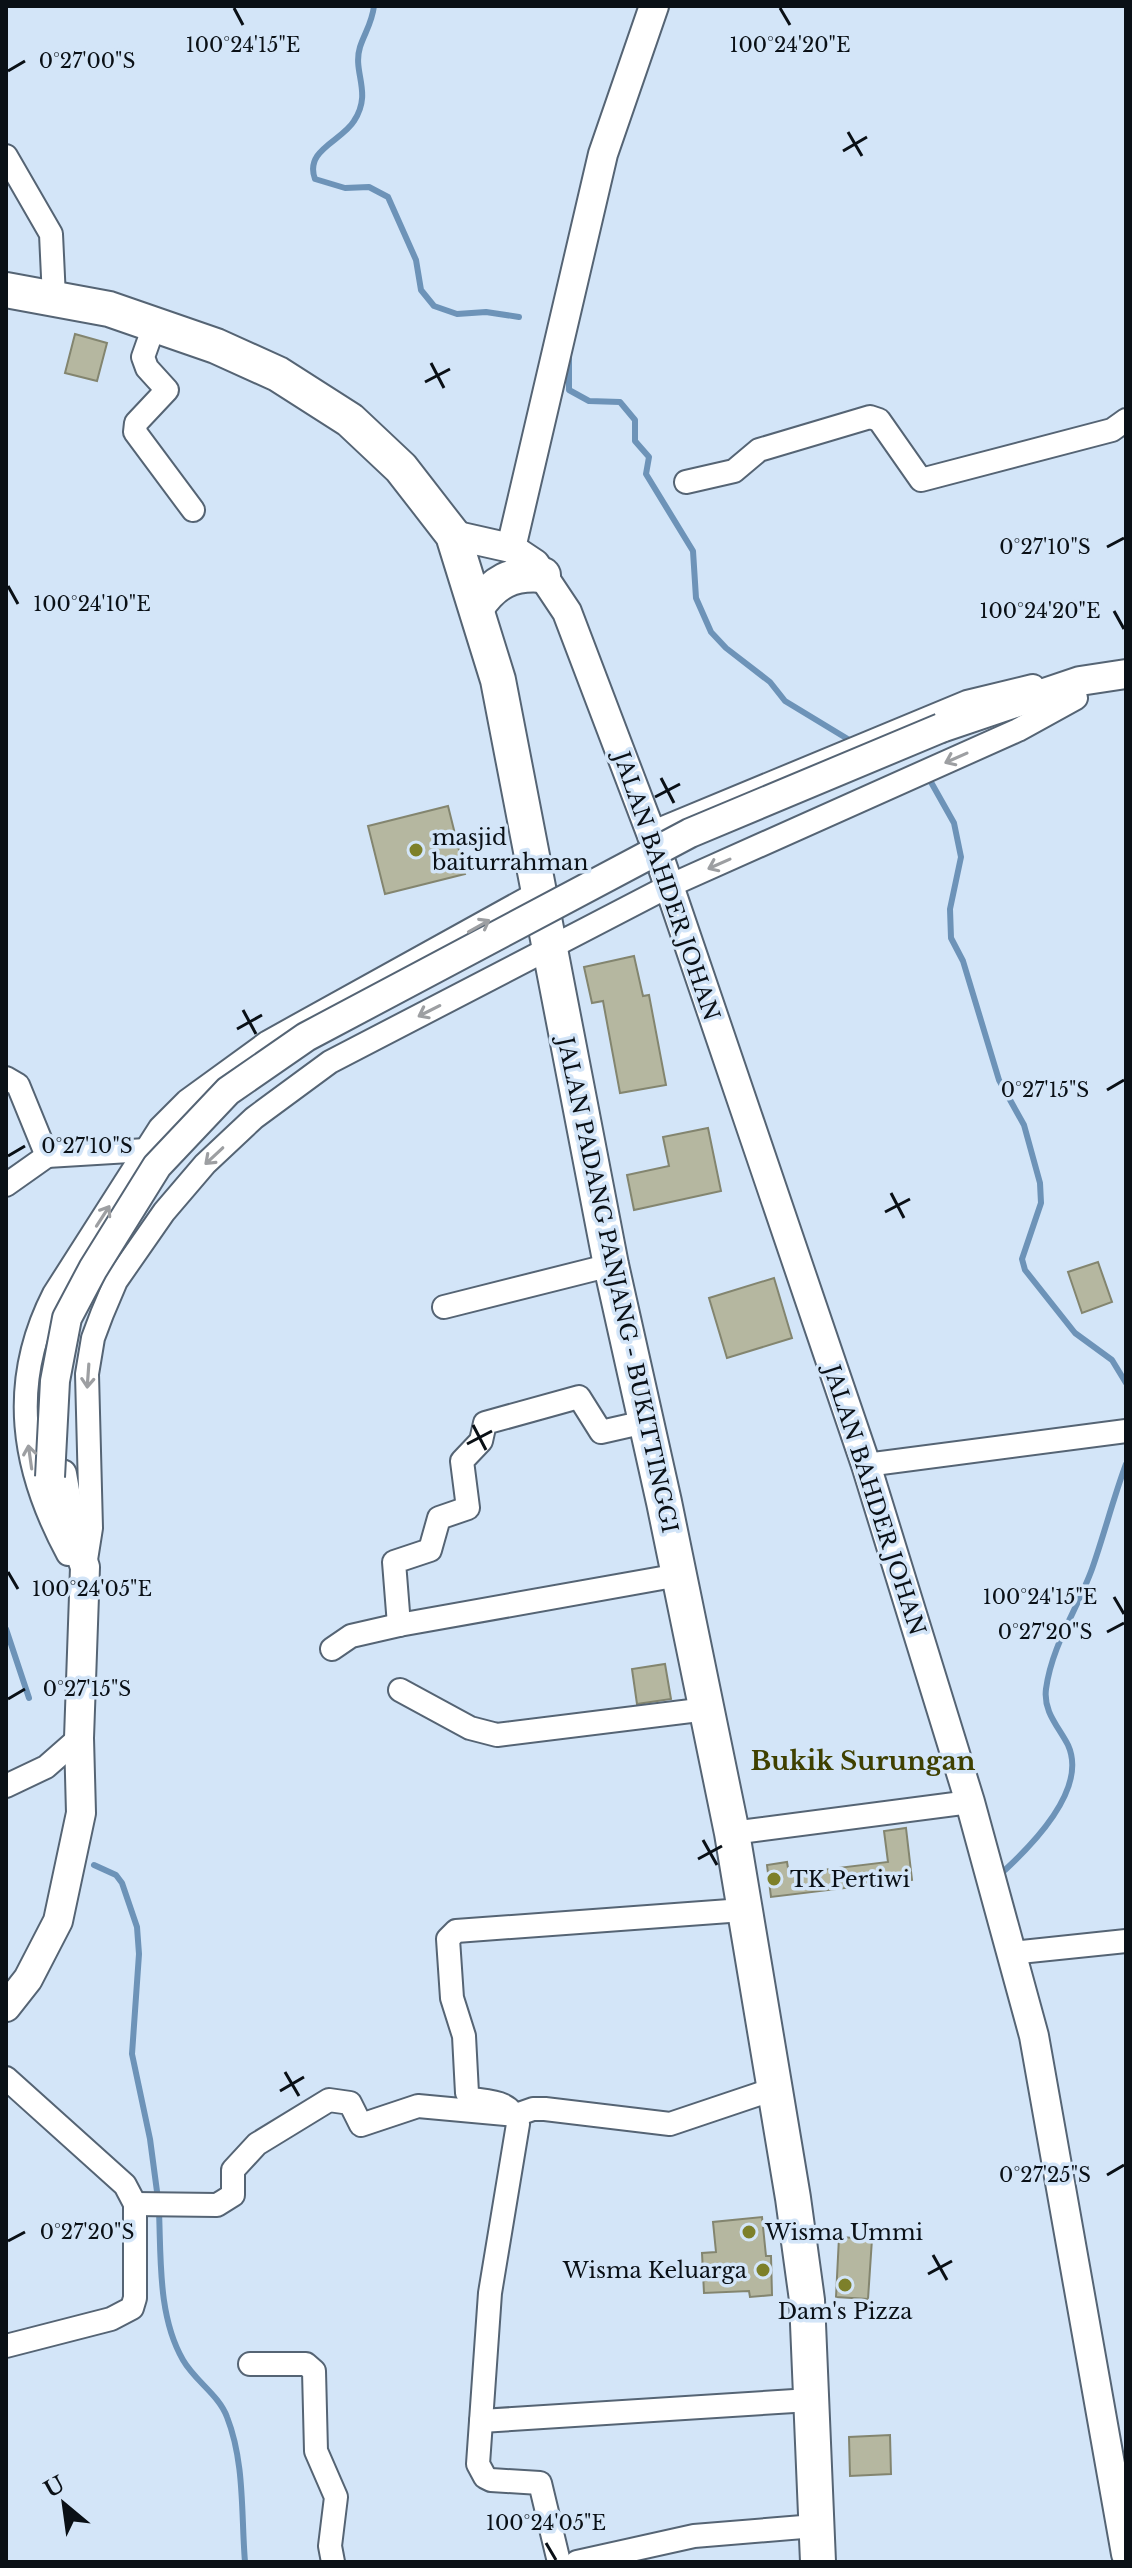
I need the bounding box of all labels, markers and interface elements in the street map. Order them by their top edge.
text: 100°24'15"E [186,33,300,57]
text: 100°24'20"E [730,33,850,57]
text: 0°27'00"S [39,49,135,73]
text: 0°27'10"S [999,535,1091,559]
text: 100°24'10"E [33,592,151,616]
text: 100°24'20"E [980,599,1100,623]
street label: JALAN BAHDER JOHAN [607,745,725,1024]
one-way arrow [944,751,969,766]
place label: masjid baiturrahman [431,824,588,876]
marker: masjid baiturrahman [407,841,425,859]
one-way arrow [707,857,731,872]
one-way arrow [467,917,490,933]
one-way arrow [417,1004,441,1020]
street label: JALAN PADANG PANJANG - BUKITTINGGI [551,1032,683,1535]
text: 0°27'15"S [1001,1078,1089,1102]
text: 0°27'10"S [41,1134,133,1158]
one-way arrow [204,1146,224,1165]
one-way arrow [96,1205,112,1228]
street label: JALAN BAHDER JOHAN [817,1359,931,1639]
one-way arrow [80,1363,95,1389]
one-way arrow [22,1444,37,1470]
text: 100°24'05"E [32,1577,152,1601]
text: 100°24'15"E [983,1585,1097,1609]
text: 0°27'20"S [998,1620,1092,1644]
text: 0°27'15"S [43,1677,131,1701]
district label: Bukik Surungan [751,1745,976,1777]
place label: TK Pertiwi [790,1866,911,1893]
marker: TK Pertiwi [765,1870,783,1888]
text: 0°27'25"S [999,2163,1091,2187]
place label: Wisma Ummi [764,2219,924,2246]
text: 0°27'20"S [40,2220,134,2244]
marker: Wisma Ummi [740,2223,758,2241]
place label: Wisma Keluarga [562,2257,748,2284]
marker: Wisma Keluarga [754,2261,772,2279]
marker: Dam's Pizza [836,2276,854,2294]
place label: Dam's Pizza [778,2298,913,2325]
north arrow [24,2464,104,2544]
text: U [40,2470,70,2503]
text: 100°24'05"E [486,2511,606,2535]

